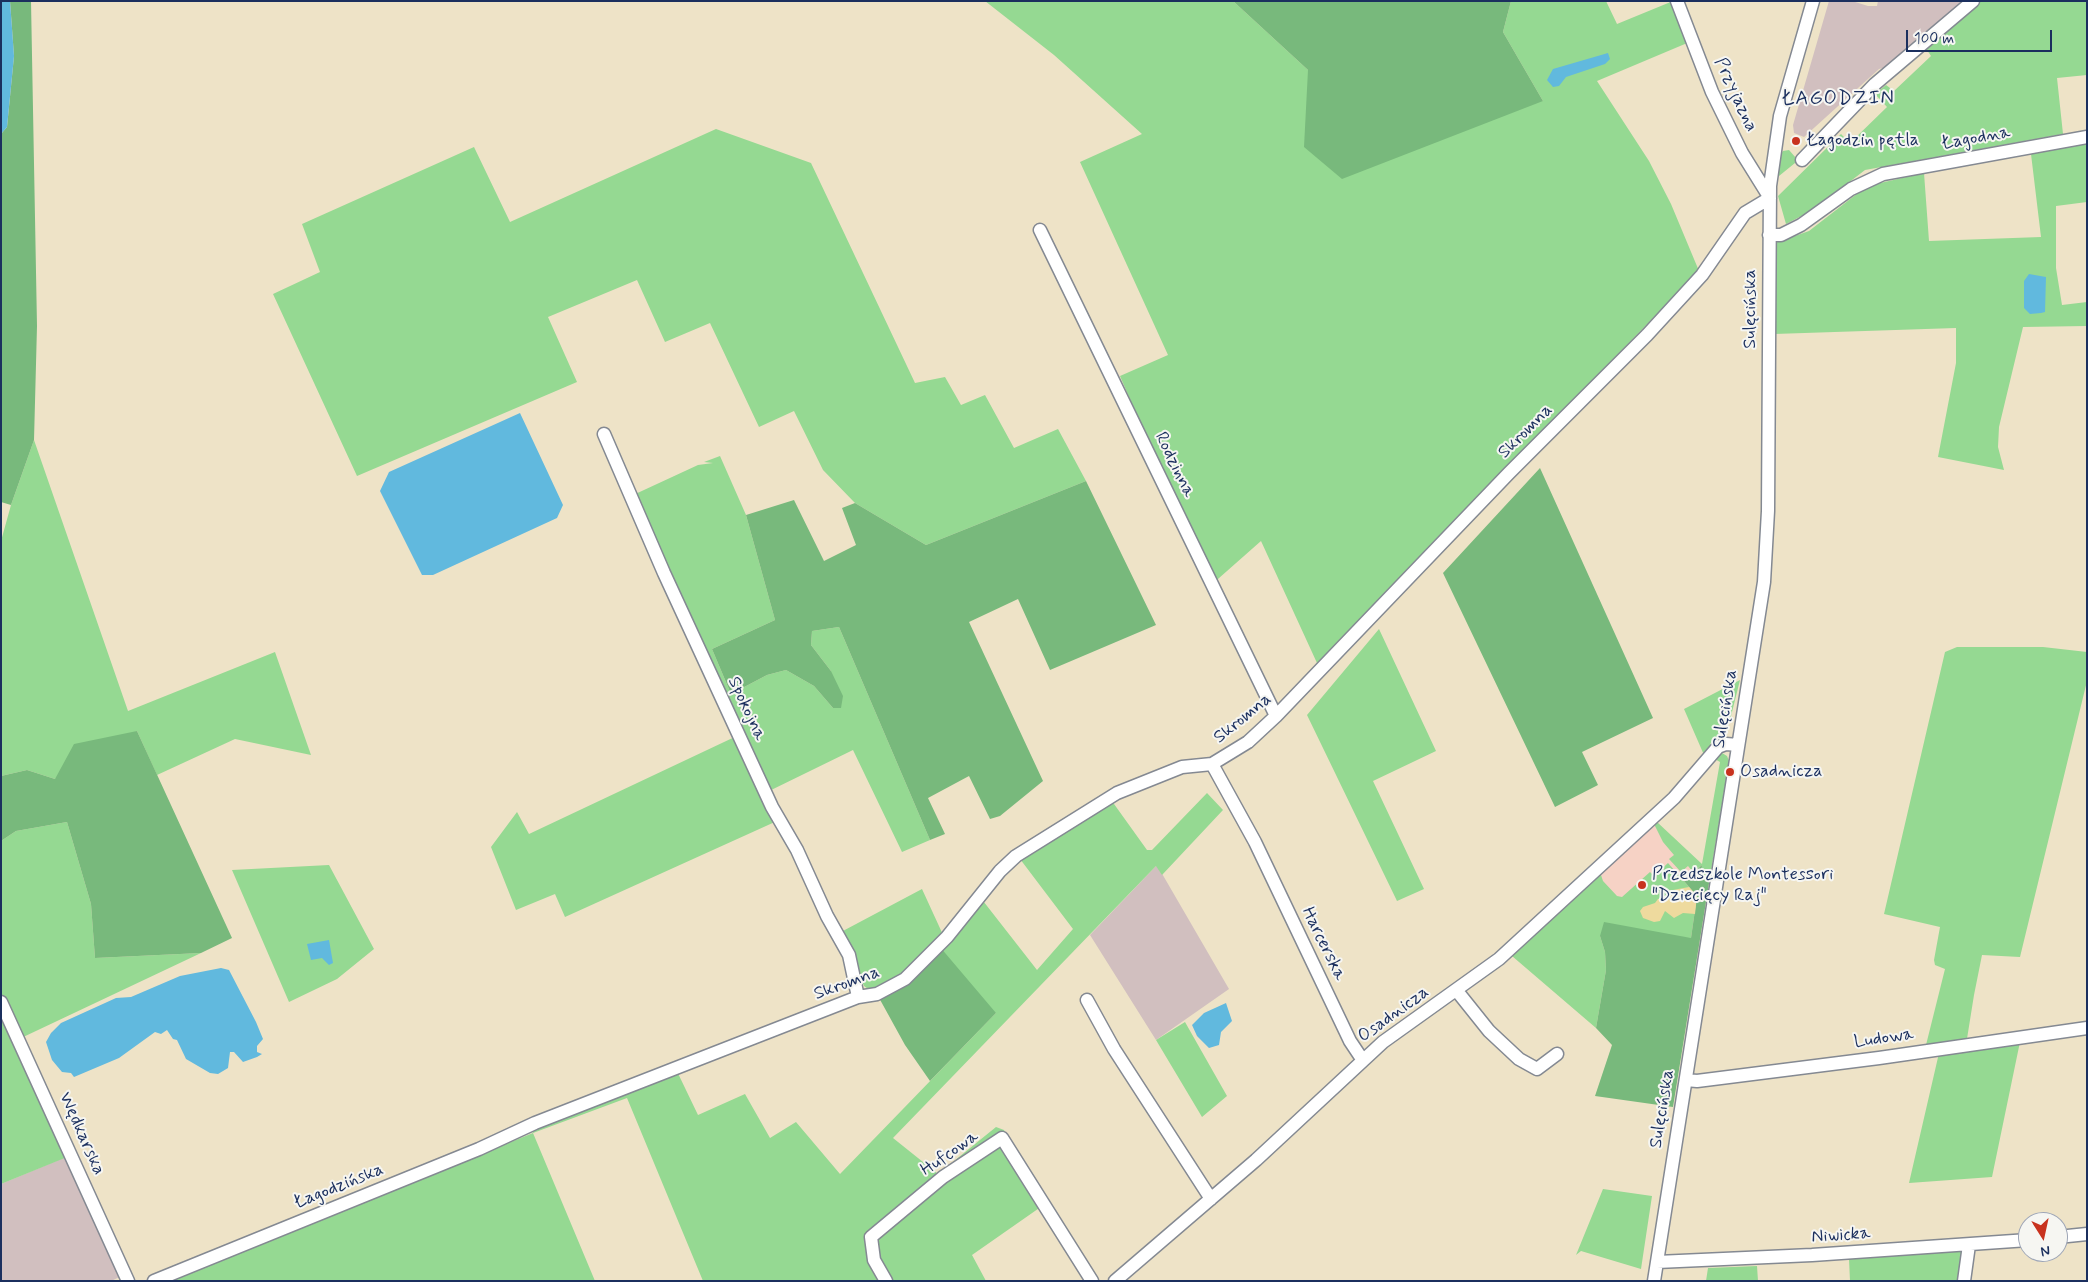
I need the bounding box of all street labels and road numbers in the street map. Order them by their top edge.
street label: Przyjazna [1708,55,1762,135]
street label: Łagodna [1940,122,2012,156]
street label: Sulęcińska [1740,269,1762,349]
street label: Skromna [1494,400,1558,464]
street label: Rodzinna [1149,429,1199,501]
street label: Sulęcińska [1709,668,1743,750]
street label: Spokojna [722,674,770,744]
street label: Skromna [1210,689,1276,749]
street label: Harcerska [1296,904,1350,984]
street label: Skromna [811,962,883,1006]
street label: Osadnicza [1354,982,1434,1048]
street label: Ludowa [1853,1024,1915,1054]
street label: Sulęcińska [1646,1068,1680,1150]
street label: Wędkarska [53,1089,109,1179]
street label: Hufcowa [917,1126,983,1182]
street label: Łagodzińska [291,1159,387,1215]
street label: Niwicka [1811,1223,1871,1249]

